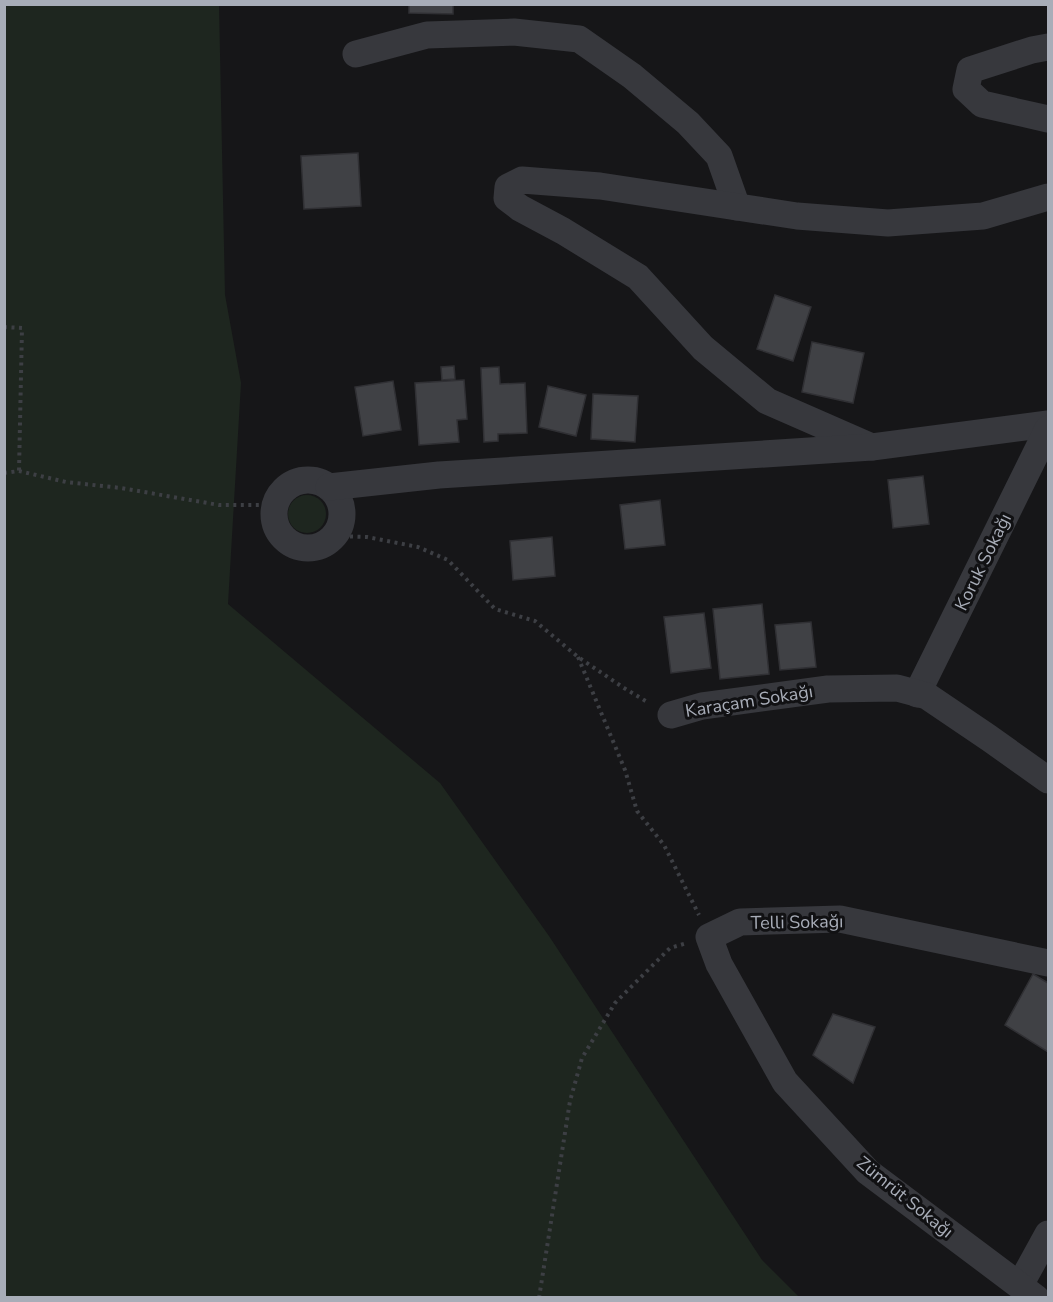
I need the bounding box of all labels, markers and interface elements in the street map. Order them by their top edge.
street label: Koruk Sokağı [949,509,1017,615]
street label: Karaçam Sokağı [684,679,814,723]
street label: Telli Sokağı [750,909,844,935]
street label: Zümrüt Sokağı [852,1151,958,1243]

